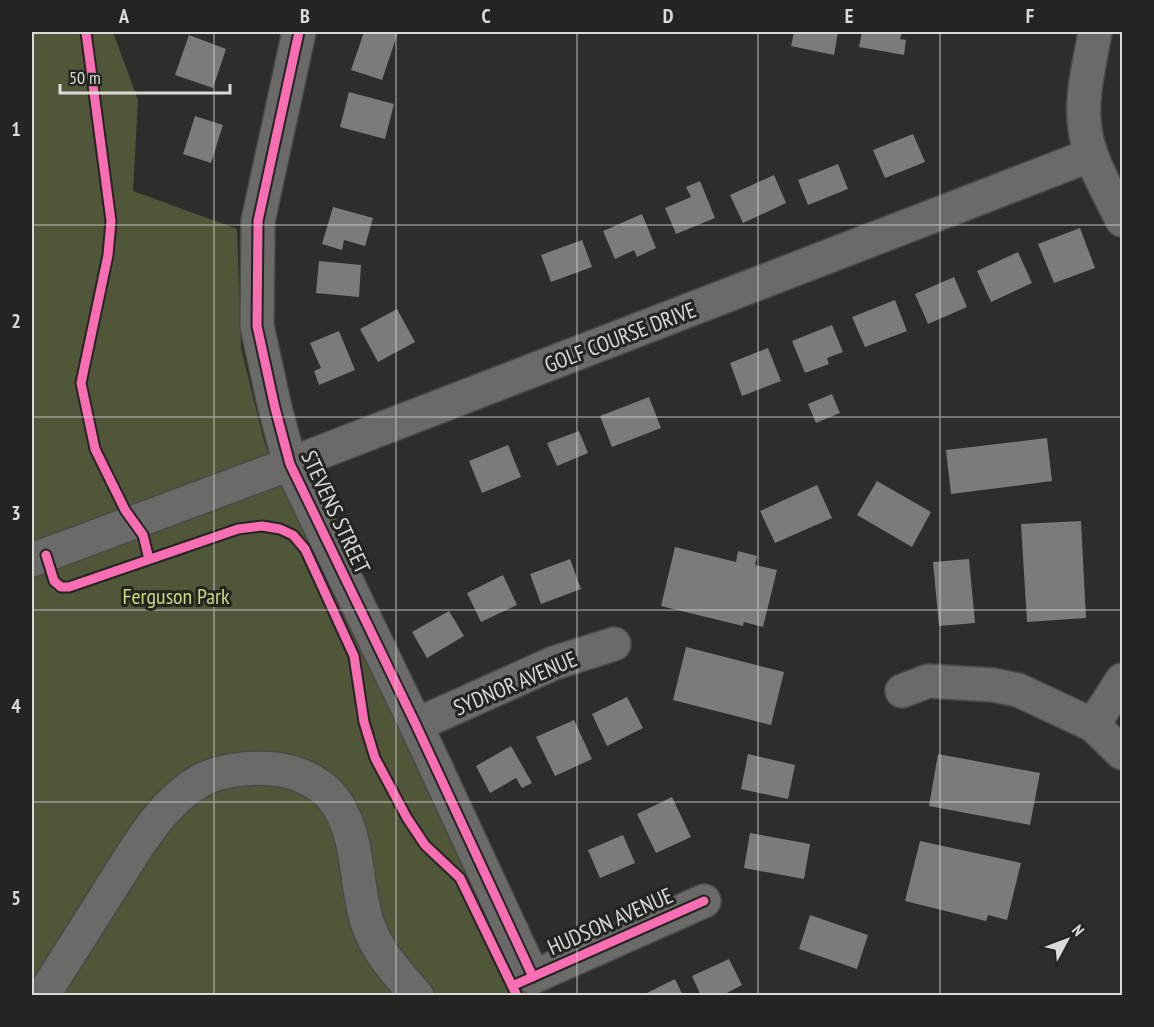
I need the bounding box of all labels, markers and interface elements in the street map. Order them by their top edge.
text: A [118,3,130,29]
text: B [300,3,310,29]
text: C [481,3,491,29]
text: D [663,3,674,29]
text: E [845,3,853,29]
text: F [1026,3,1034,29]
scale bar [60,57,230,95]
text: 50 m [69,66,101,89]
text: 1 [11,116,21,142]
street label: GOLF COURSE DRIVE [540,295,700,379]
text: 2 [11,308,21,334]
street label: STEVENS STREET [295,446,377,578]
text: 3 [11,500,21,526]
park label: Ferguson Park [122,582,230,610]
street label: SYDNOR AVENUE [449,644,581,722]
text: 4 [11,693,21,719]
street label: HUDSON AVENUE [543,881,677,961]
text: 5 [11,885,21,911]
north arrow [1037,910,1097,970]
text: N [1068,920,1089,940]

